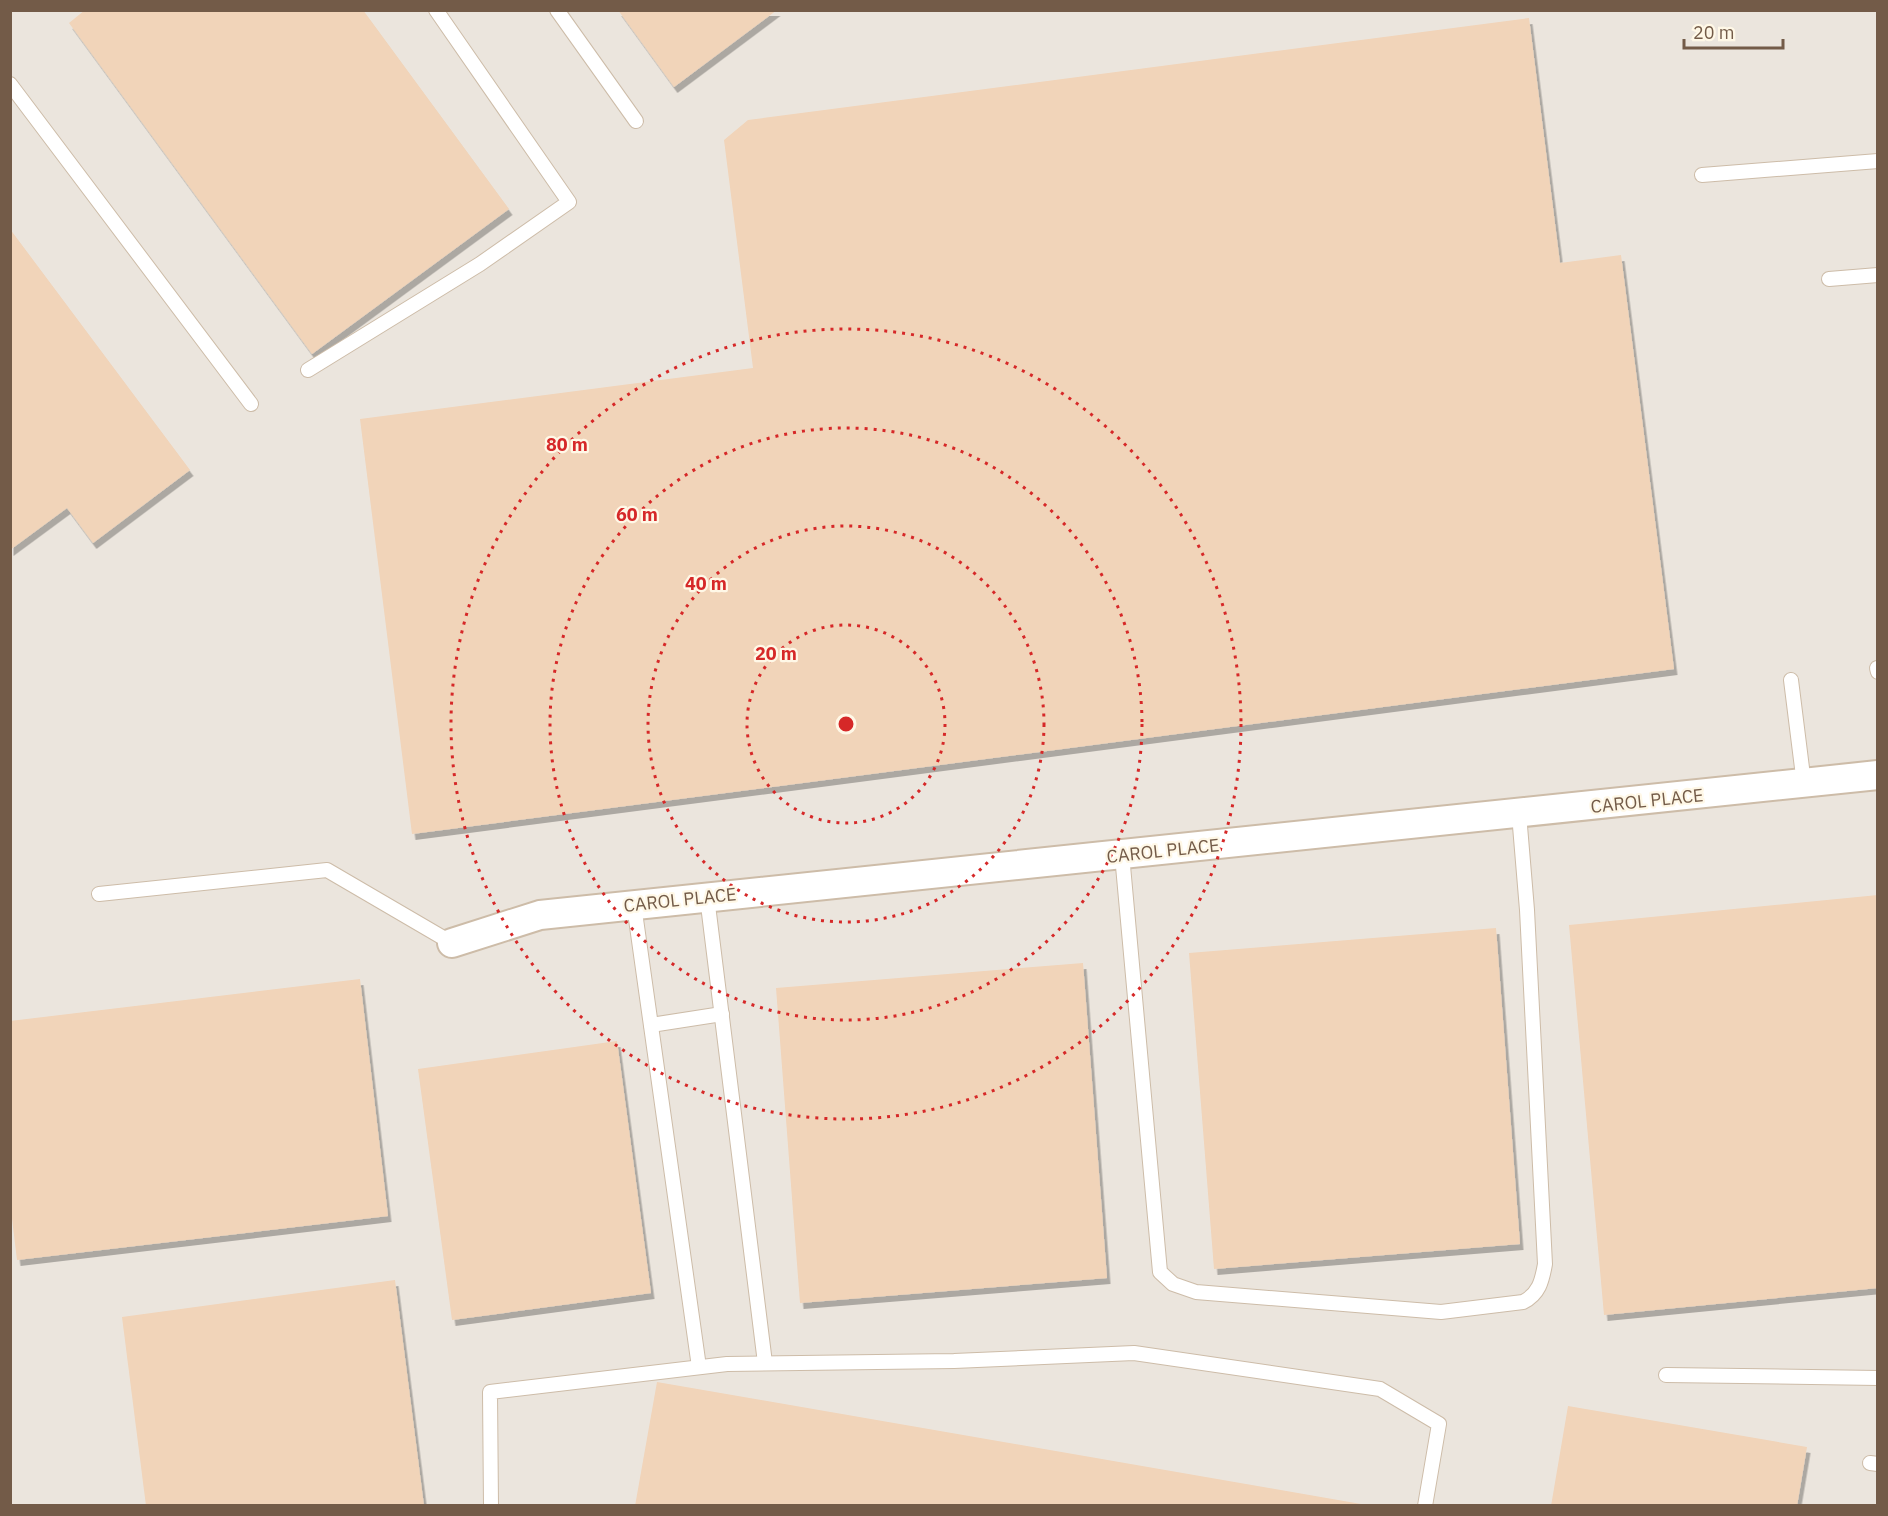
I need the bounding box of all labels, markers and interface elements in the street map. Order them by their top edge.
scale bar [1684,12,1783,50]
text: 20 m [1693,21,1735,44]
text: 80 m [546,433,588,456]
text: 60 m [616,503,658,526]
text: 40 m [685,572,727,595]
text: 20 m [755,642,797,665]
centre of rings [836,714,856,734]
street label: CAROL PLACE [1589,783,1704,818]
street label: CAROL PLACE [1105,833,1220,868]
street label: CAROL PLACE [622,882,737,917]

